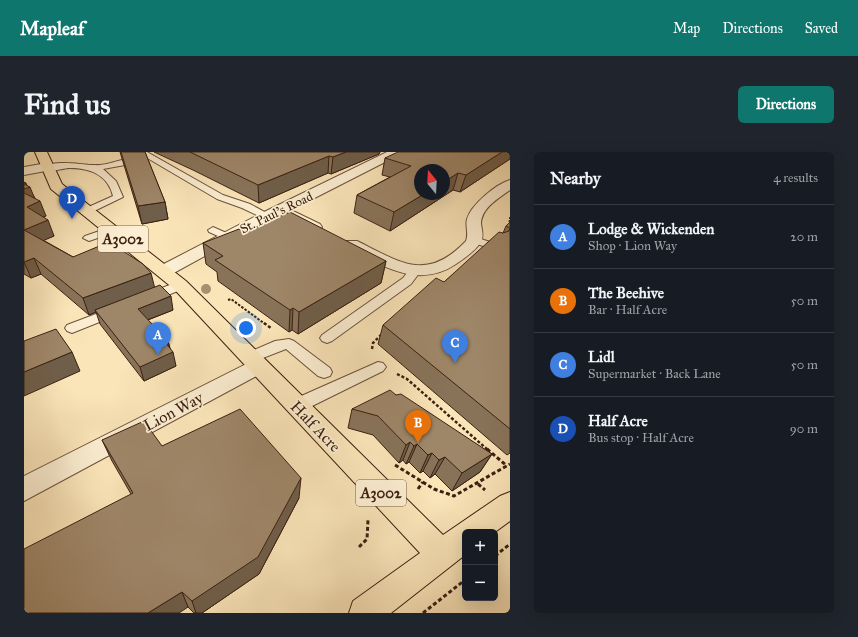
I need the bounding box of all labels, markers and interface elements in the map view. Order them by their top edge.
text: Mapleaf [20,17,84,40]
text: Map [673,20,700,37]
text: Directions [722,20,783,37]
text: Saved [805,20,838,37]
button: Directions [738,86,834,123]
text: Find us [24,87,110,122]
north arrow [414,164,450,200]
text: Nearby [550,168,601,189]
text: 4 results [773,170,818,186]
pin: D [59,186,85,219]
street label: St. Paul's Road [237,188,316,237]
text: Lodge & Wickenden [588,220,714,238]
road number: A3002 [98,226,148,252]
text: A [559,229,567,245]
text: 20 m [790,229,818,245]
text: Shop · Lion Way [588,238,677,254]
text: The Beehive [588,284,664,302]
text: B [559,293,567,309]
text: 50 m [791,293,818,309]
text: Bar · Half Acre [588,302,667,318]
your location [236,318,256,338]
pin: A [145,322,171,355]
pin: C [442,330,468,363]
text: Lidl [588,348,615,366]
text: C [559,357,567,373]
text: 50 m [791,357,818,373]
text: Supermarket · Back Lane [588,366,721,382]
street label: Lion Way [140,388,207,435]
street label: Half Acre [287,397,345,456]
pin: B [405,410,431,443]
text: Half Acre [588,412,648,430]
text: D [558,421,568,437]
text: 90 m [790,421,818,437]
text: Bus stop · Half Acre [588,430,694,446]
road number: A3002 [356,480,406,506]
map controls [462,529,498,601]
button: + [462,529,498,565]
button: − [462,565,498,601]

